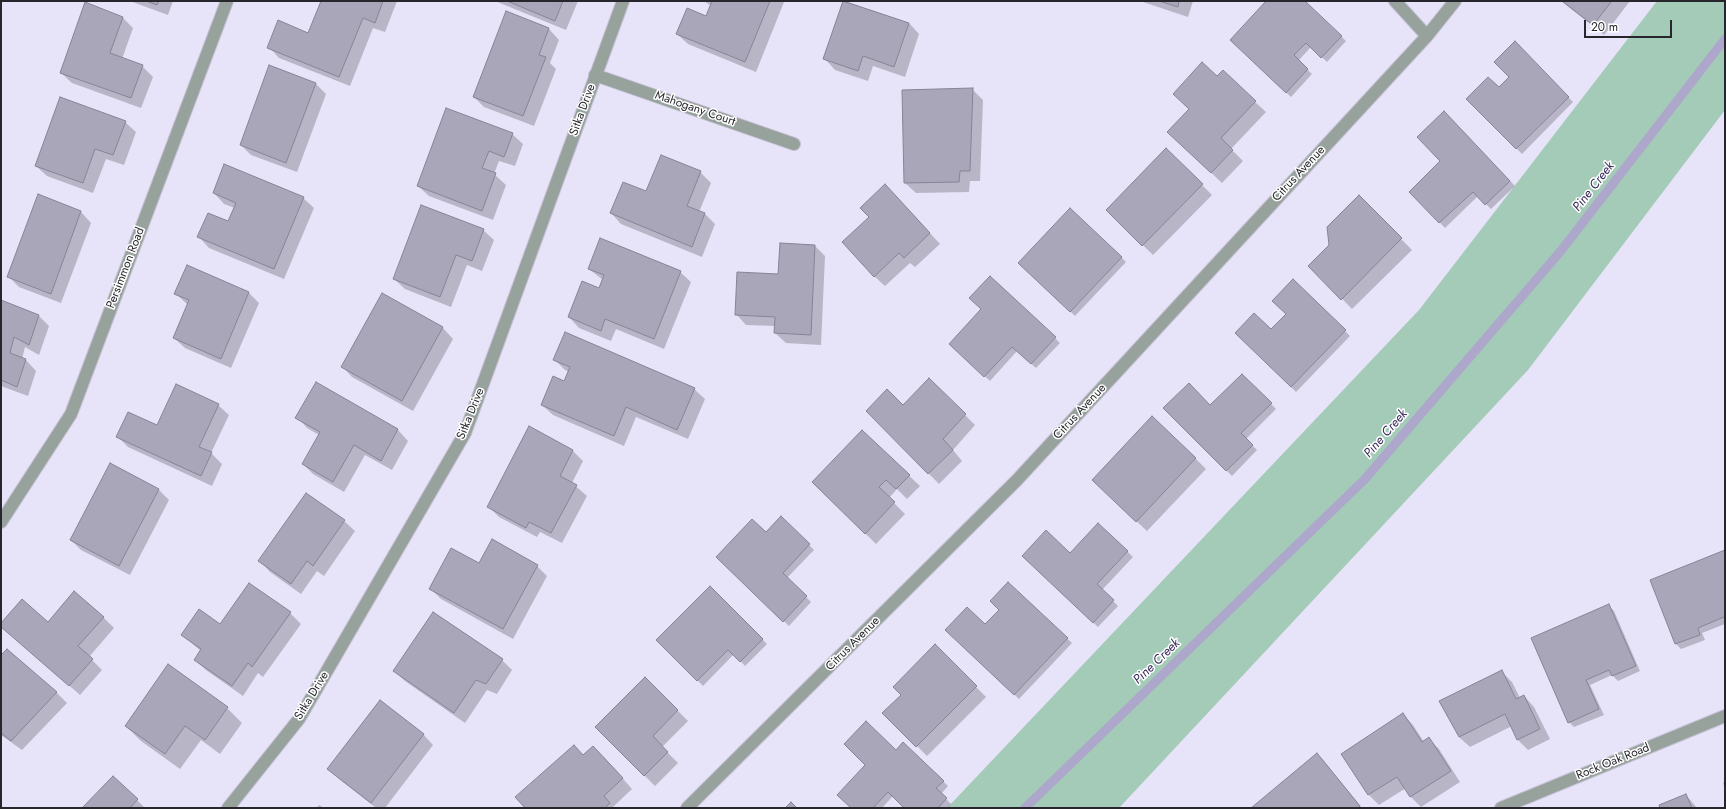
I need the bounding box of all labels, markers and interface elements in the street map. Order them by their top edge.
scale bar [1586,12,1674,38]
text: 20 m [1591,18,1618,36]
street label: Sitka Drive [567,82,599,138]
street label: Mahogany Court [653,88,737,130]
street label: Citrus Avenue [1270,143,1328,205]
water label: Pine Creek [1570,159,1618,215]
street label: Persimmon Road [104,225,148,311]
street label: Citrus Avenue [1051,381,1109,443]
street label: Sitka Drive [454,386,488,442]
water label: Pine Creek [1361,407,1411,461]
street label: Citrus Avenue [823,614,883,674]
water label: Pine Creek [1131,636,1183,688]
street label: Sitka Drive [292,669,332,723]
street label: Rock Oak Road [1574,741,1652,783]

